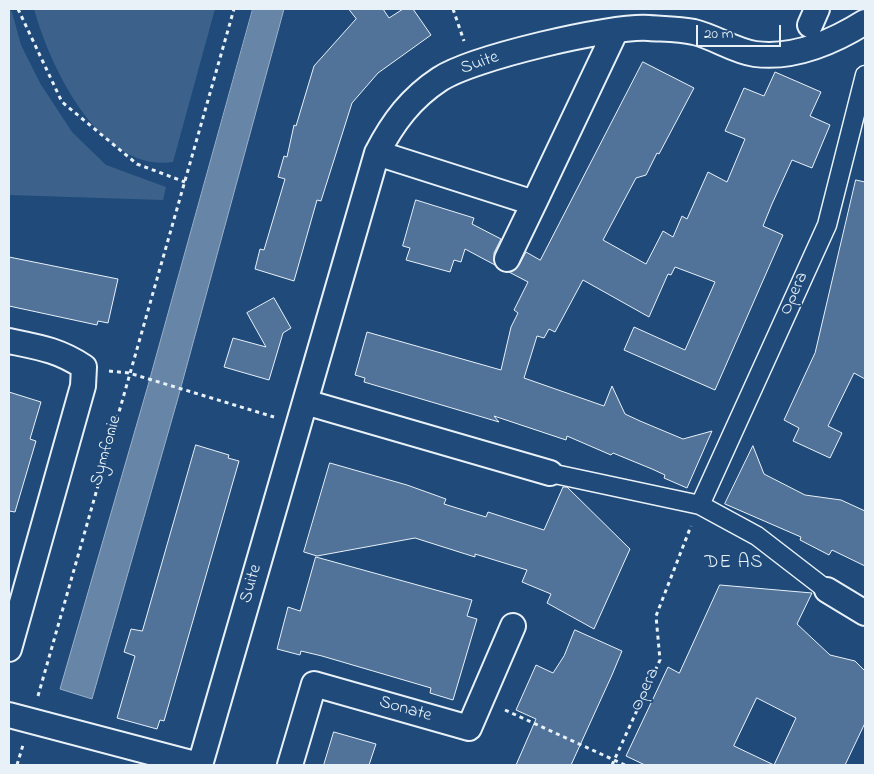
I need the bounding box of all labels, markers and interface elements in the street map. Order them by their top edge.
scale bar [699,15,784,47]
text: 20 m [704,23,733,45]
street label: Suite [458,47,502,81]
street label: Opera [776,269,814,319]
street label: Symfonie [87,413,127,489]
district label: DE AS [704,553,764,575]
street label: Suite [236,562,268,606]
street label: Opera [627,665,665,715]
street label: Sonate [376,692,434,728]

